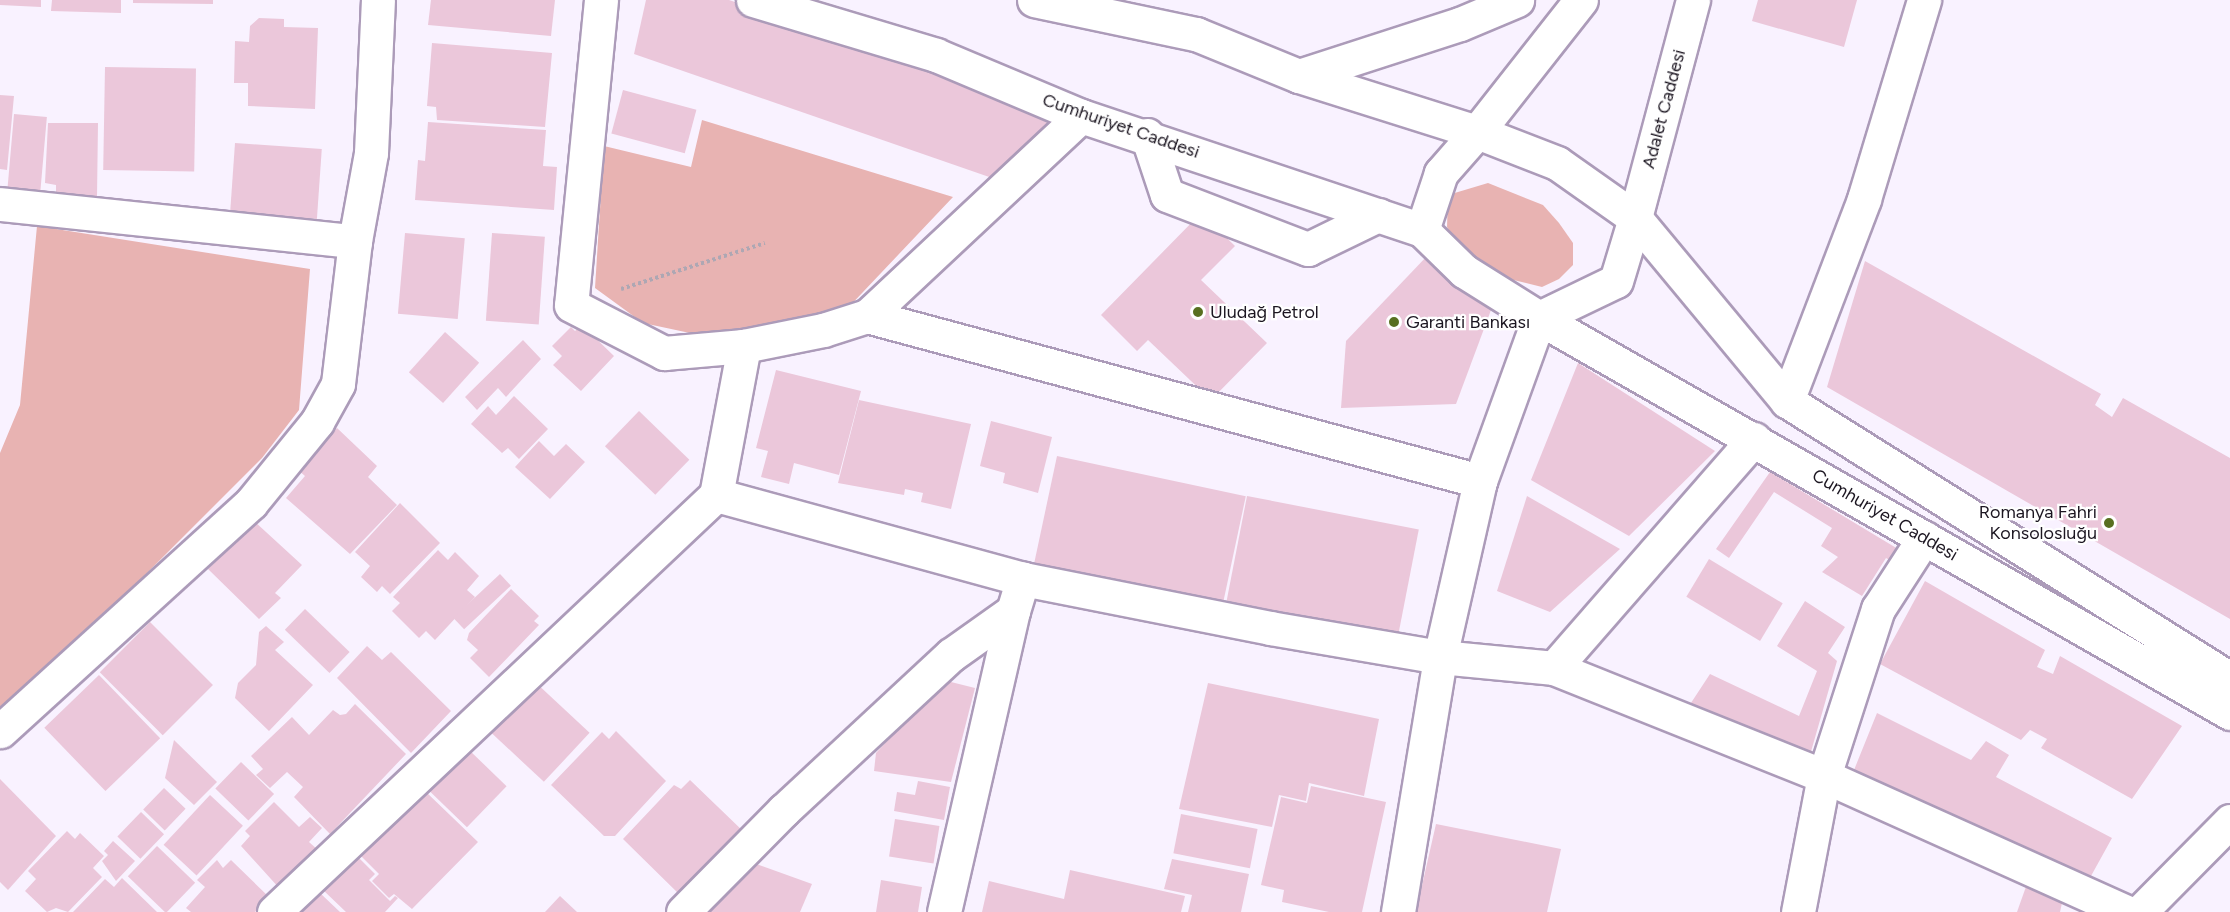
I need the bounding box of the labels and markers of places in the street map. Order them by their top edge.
place label: Uludağ Petrol [1210,301,1319,323]
marker: Uludağ Petrol [1191,305,1205,319]
place label: Garanti Bankası [1406,311,1530,333]
marker: Garanti Bankası [1387,315,1401,329]
place label: Romanya Fahri Konsolosluğu [1979,502,2097,544]
marker: Romanya Fahri Konsolosluğu [2102,516,2116,530]

